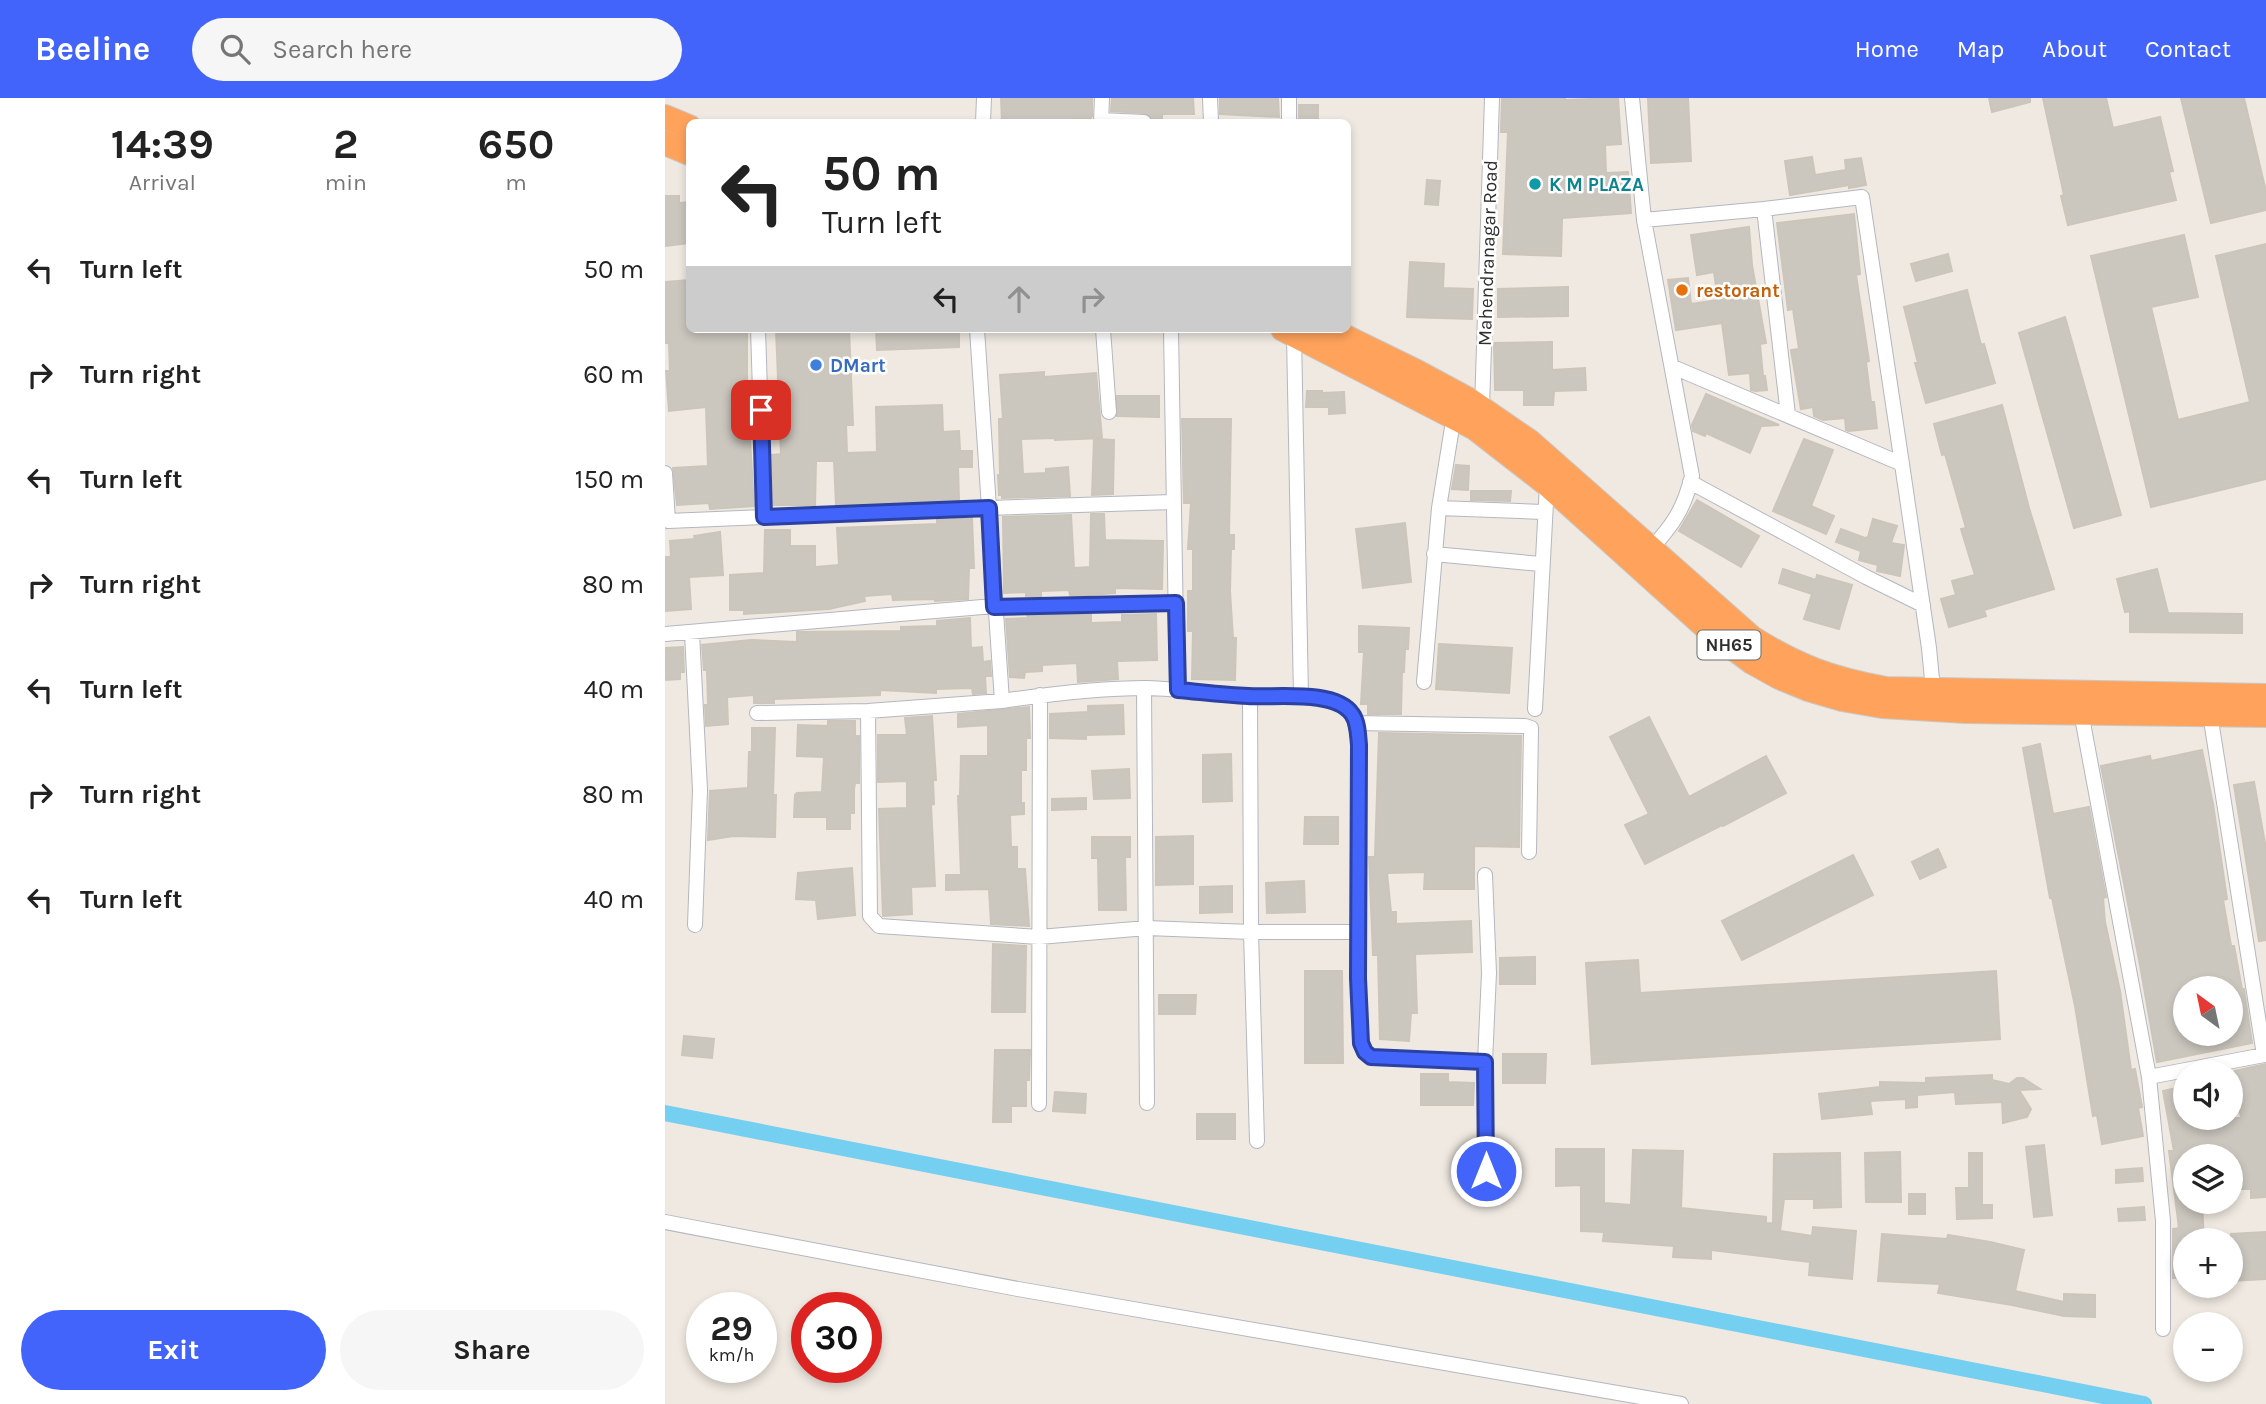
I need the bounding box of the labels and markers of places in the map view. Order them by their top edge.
place label: K M PLAZA [1549,174,1644,196]
marker: K M PLAZA [1527,176,1543,192]
place label: restorant [1696,280,1780,302]
marker: restorant [1674,282,1690,298]
place label: DMart [830,355,886,377]
marker: DMart [808,357,824,373]
pin [731,380,791,440]

